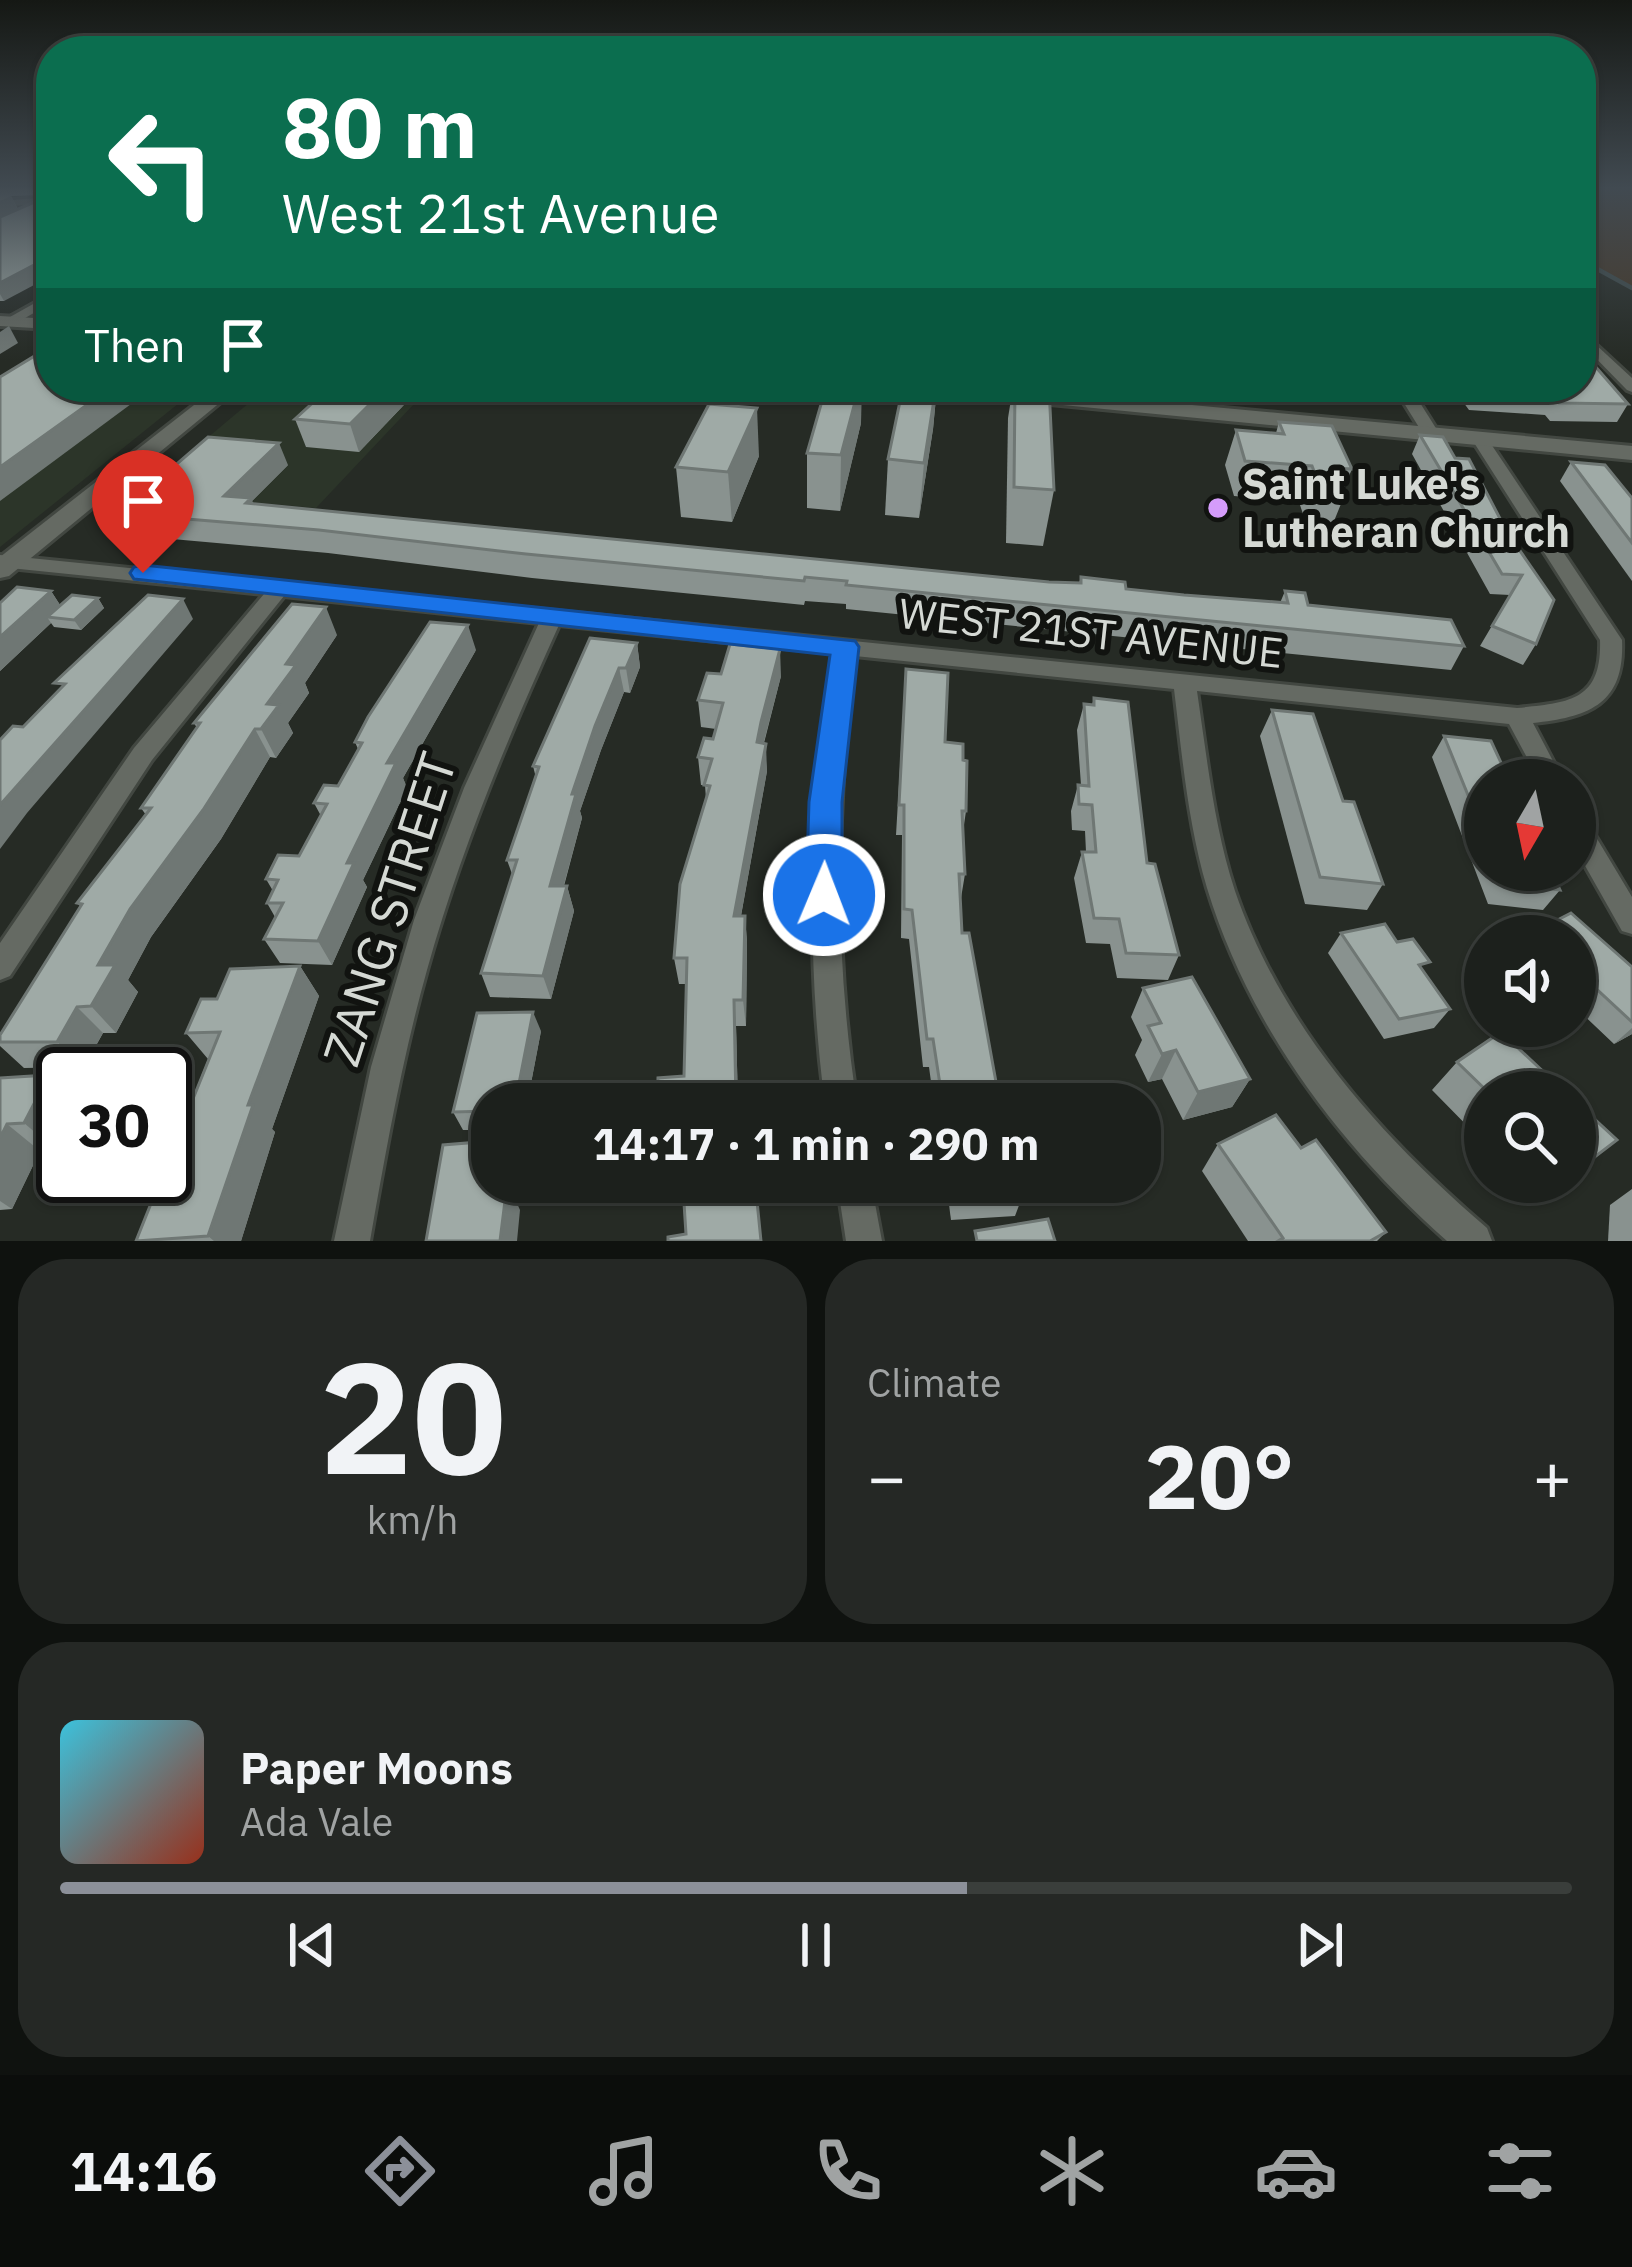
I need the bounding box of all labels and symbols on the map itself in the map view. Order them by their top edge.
pin [92,450,194,573]
place label: Saint Luke's Lutheran Church [1242,456,1570,559]
marker: Saint Luke's Lutheran Church [1205,495,1231,521]
street label: WEST 21ST AVENUE [896,585,1286,680]
street label: ZANG STREET [307,744,471,1074]
north arrow [1464,759,1596,891]
position arrow [761,832,887,958]
speed limit sign: 30 [36,1047,192,1203]

